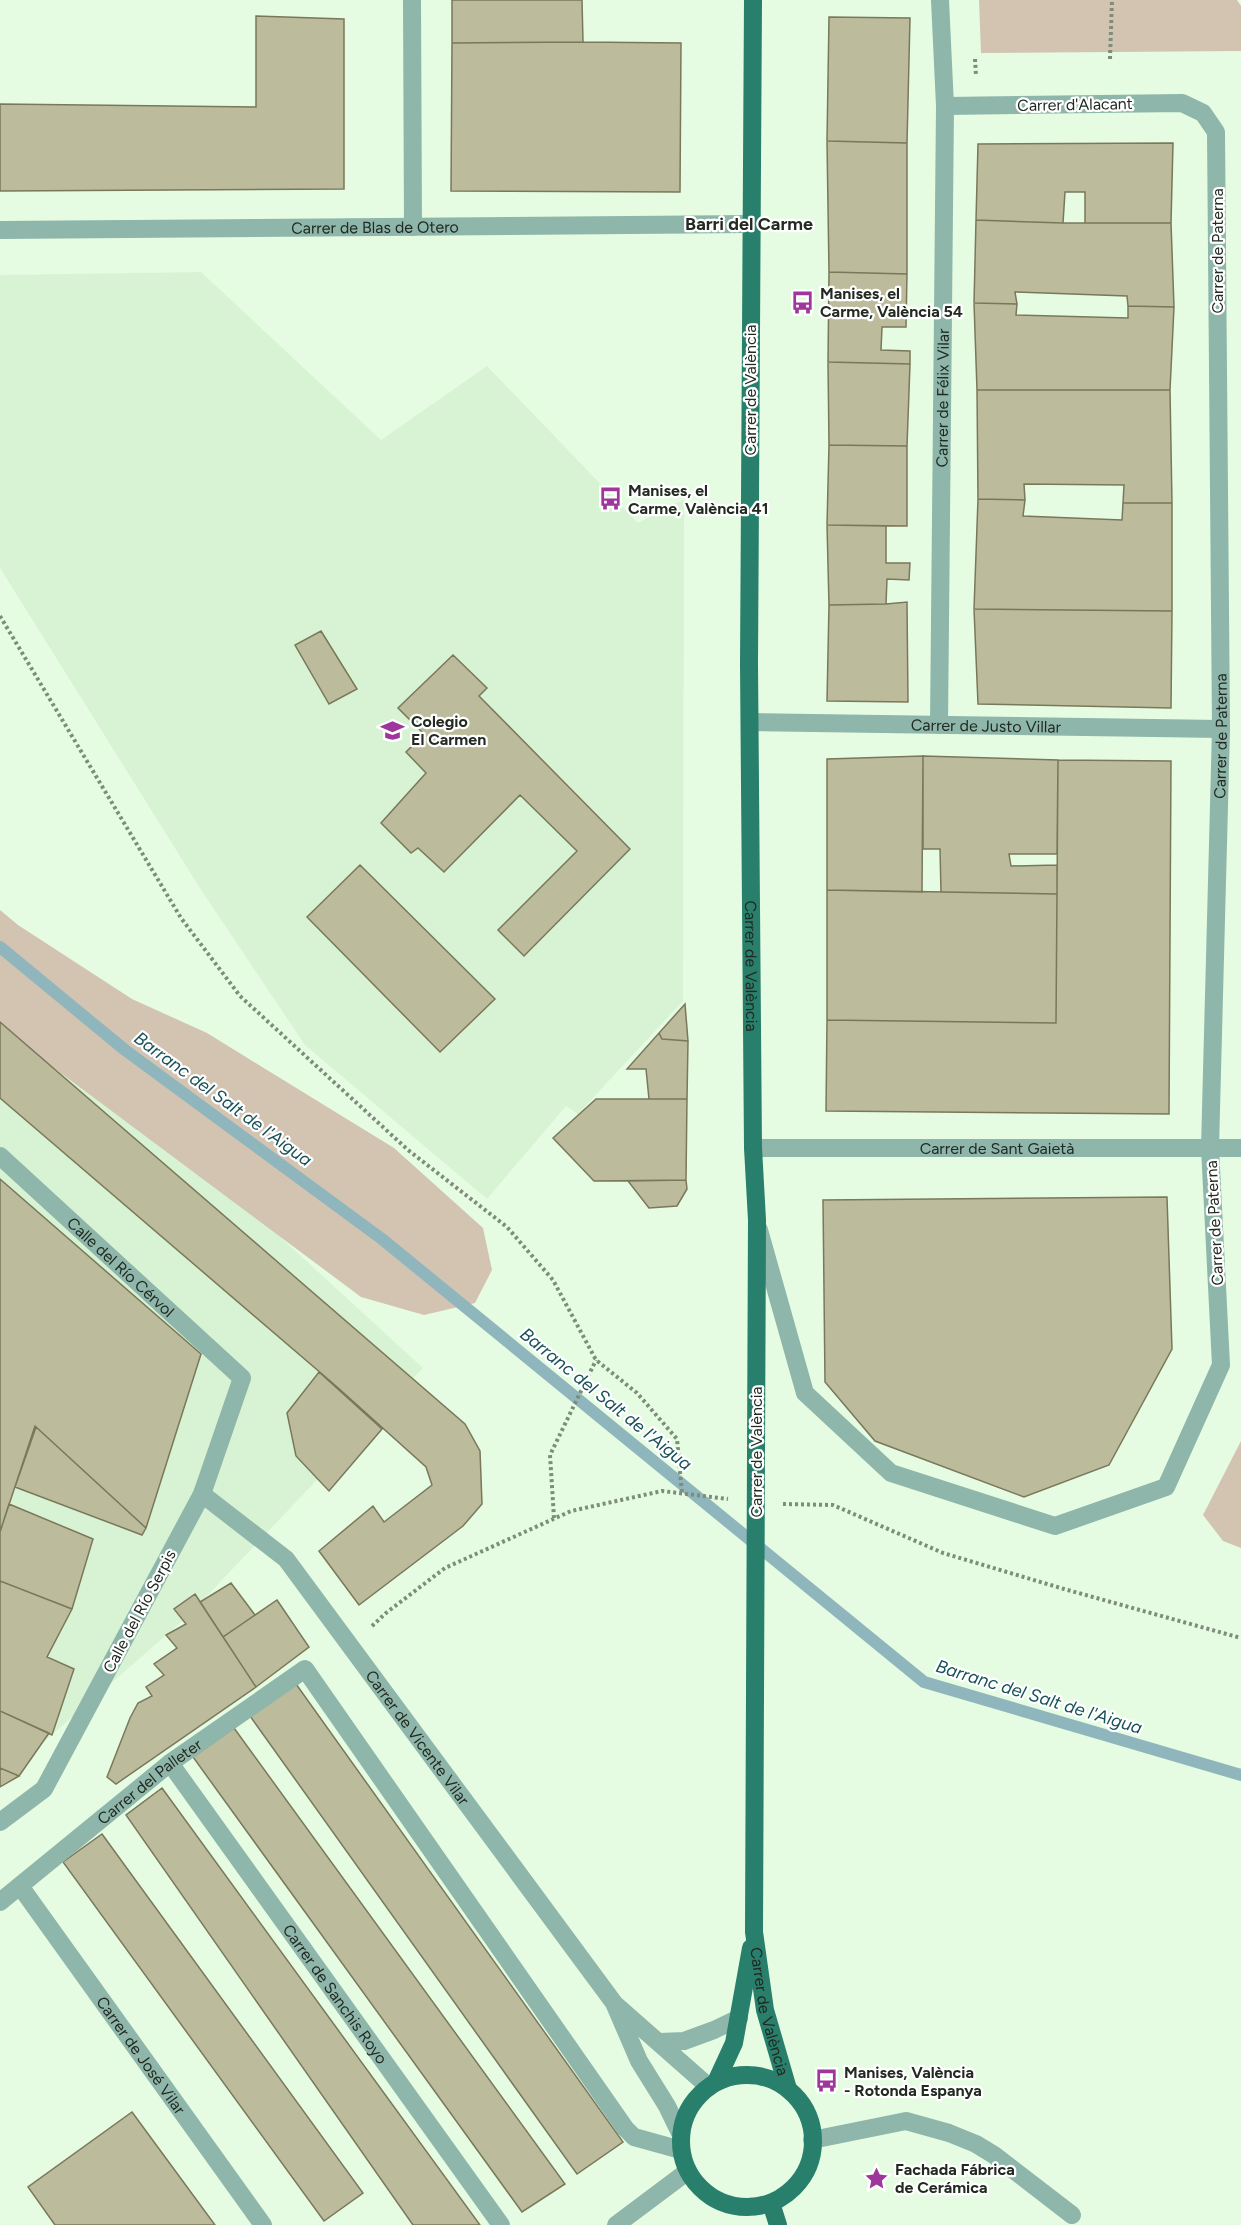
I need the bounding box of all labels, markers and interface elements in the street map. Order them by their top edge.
street label: Carrer d'Alacant [1017,94,1133,115]
street label: Carrer de Paterna [1208,188,1227,314]
district label: Barri del Carme [685,213,813,235]
street label: Carrer de Blas de Otero [291,217,459,238]
place label: Manises, el Carme, València 54 [820,284,963,321]
bus stop icon: Manises, el Carme, València 54 [789,289,815,315]
street label: Carrer de València [741,324,760,456]
street label: Carrer de Félix Vilar [932,328,953,468]
place label: Manises, el Carme, València 41 [628,481,768,518]
bus stop icon: Manises, el Carme, València 41 [597,486,623,512]
street label: Carrer de Paterna [1210,673,1231,799]
place label: Colegio El Carmen [411,712,486,749]
street label: Carrer de Justo Villar [911,715,1062,737]
school or university icon: Colegio El Carmen [380,717,406,743]
street label: Carrer de València [741,900,761,1032]
water label: Barranc del Salt de l'Aigua [130,1027,317,1171]
street label: Carrer de Sant Gaietà [920,1139,1074,1158]
street label: Carrer de Paterna [1202,1160,1227,1286]
street label: Calle del Río Cérvol [63,1213,178,1321]
water label: Barranc del Salt de l'Aigua [516,1323,697,1475]
street label: Carrer de València [747,1386,766,1518]
street label: Calle del Río Serpis [99,1546,180,1676]
water label: Barranc del Salt de l'Aigua [933,1655,1145,1739]
street label: Carrer de Vicente Vilar [361,1667,474,1809]
street label: Carrer del Palleter [94,1735,206,1829]
street label: Carrer de Sanchis Royo [279,1921,391,2068]
street label: Carrer de València [746,1946,793,2078]
street label: Carrer de José Vilar [92,1993,190,2118]
place label: Manises, València - Rotonda Espanya [844,2063,982,2100]
bus stop icon: Manises, València - Rotonda Espanya [813,2068,839,2094]
place label: Fachada Fábrica de Cerámica [895,2160,1015,2197]
place icon: Fachada Fábrica de Cerámica [864,2165,890,2191]

